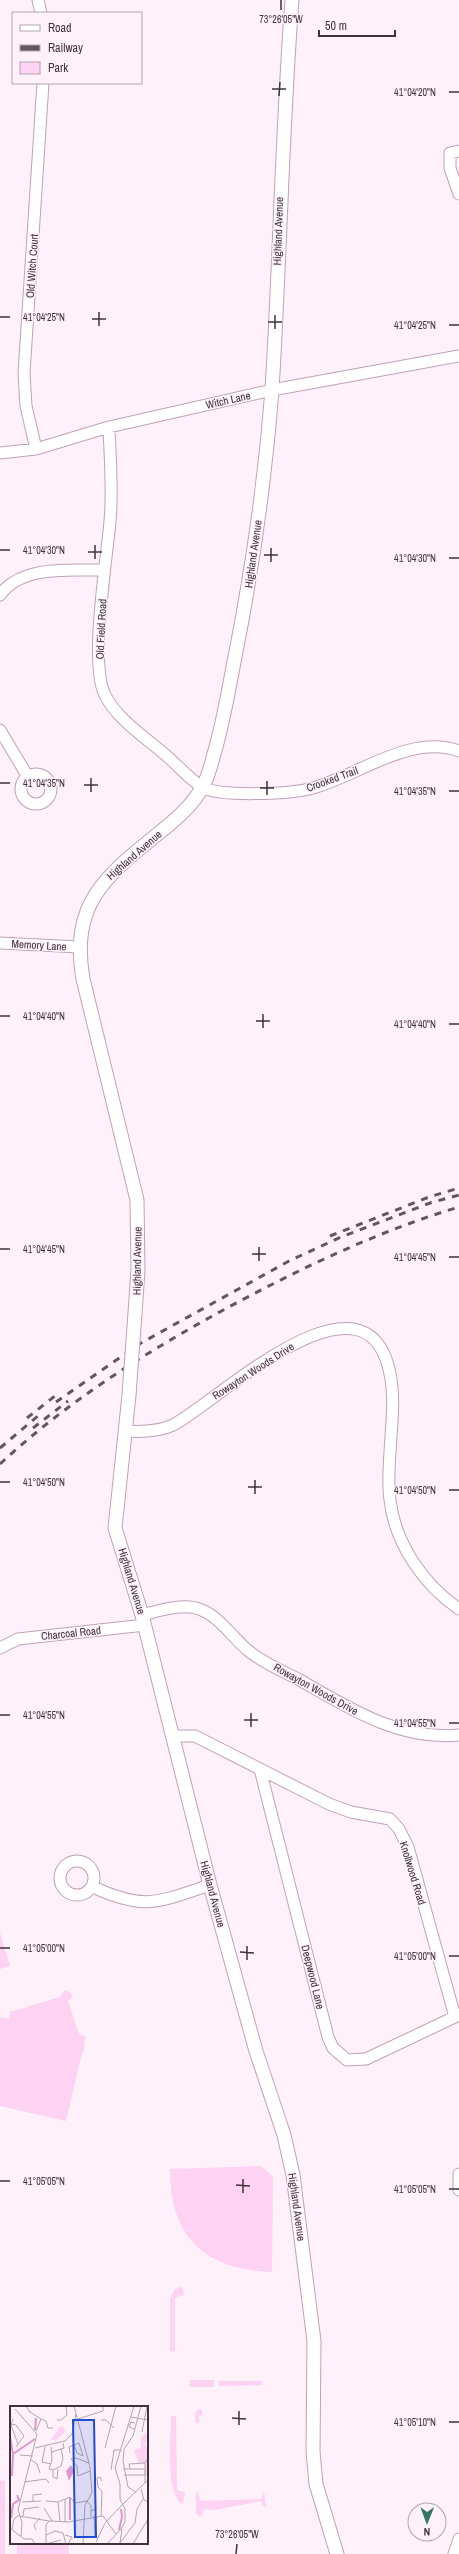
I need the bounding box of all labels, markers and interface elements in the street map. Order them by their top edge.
legend [12,12,142,84]
scale bar [319,12,395,38]
text: 73°26'05"W [259,13,303,26]
text: 50 m [325,18,347,34]
text: Road [48,20,72,36]
text: Railway [48,40,83,56]
text: Park [48,60,68,76]
text: 41°04'20"N [394,86,436,99]
street label: Highland Avenue [270,196,286,266]
street label: Old Witch Court [23,233,41,298]
text: 41°04'25"N [23,311,65,324]
text: 41°04'25"N [394,319,436,332]
street label: Witch Lane [204,388,252,412]
street label: Highland Avenue [241,519,265,589]
text: 41°04'30"N [23,544,65,557]
text: 41°04'30"N [394,552,436,565]
street label: Old Field Road [92,598,110,660]
street label: Crooked Trail [304,763,360,795]
text: 41°04'35"N [23,777,65,790]
text: 41°04'35"N [394,785,436,798]
street label: Highland Avenue [104,827,164,883]
street label: Memory Lane [11,937,67,953]
text: 41°04'40"N [23,1010,65,1023]
text: 41°04'40"N [394,1018,436,1031]
street label: Highland Avenue [129,1227,145,1295]
text: 41°04'45"N [23,1243,65,1256]
text: 41°04'45"N [394,1251,436,1264]
street label: Rowayton Woods Drive [210,1339,296,1403]
text: 41°04'50"N [23,1476,65,1489]
text: 41°04'50"N [394,1484,436,1497]
street label: Highland Avenue [115,1546,149,1616]
street label: Charcoal Road [40,1623,102,1643]
street label: Rowayton Woods Drive [271,1660,361,1718]
text: 41°04'55"N [23,1709,65,1722]
text: 41°04'55"N [394,1717,436,1730]
street label: Knollwood Road [397,1840,429,1906]
street label: Highland Avenue [197,1859,229,1929]
text: 41°05'00"N [23,1942,65,1955]
street label: Deepwood Lane [298,1943,328,2011]
text: 41°05'00"N [394,1950,436,1963]
street label: Highland Avenue [285,2172,309,2242]
text: 41°05'05"N [23,2175,65,2188]
text: 41°05'05"N [394,2183,436,2196]
inset map [10,2406,148,2544]
text: 41°05'10"N [394,2416,436,2429]
north arrow [407,2502,447,2542]
text: N [423,2525,430,2539]
text: 73°26'05"W [215,2528,259,2541]

